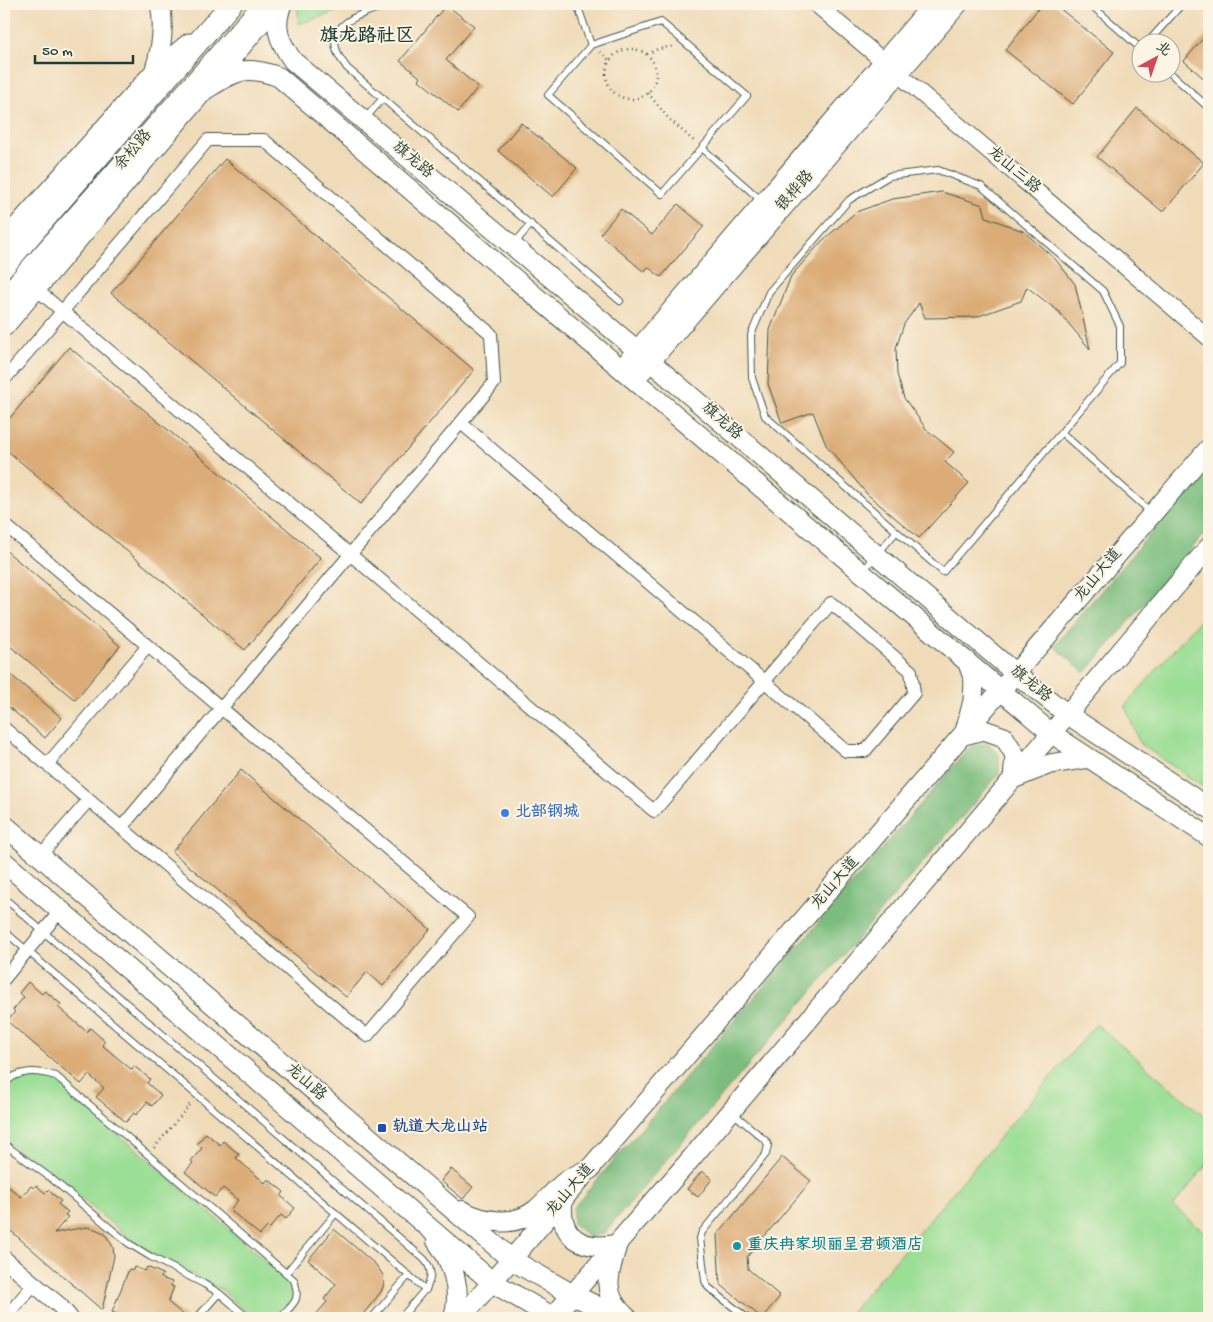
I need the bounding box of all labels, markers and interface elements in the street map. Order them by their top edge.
district label: 旗龙路社区 [319,25,415,49]
scale bar [35,32,132,64]
north arrow [1130,32,1180,82]
text: 北 [1152,39,1174,61]
text: 50 m [42,43,73,61]
street label: 余松路 [110,125,157,175]
street label: 旗龙路 [388,137,438,184]
street label: 龙山三路 [982,142,1045,199]
street label: 银桦路 [772,166,819,216]
street label: 旗龙路 [697,398,747,445]
street label: 龙山大道 [1070,545,1127,607]
street label: 旗龙路 [1005,661,1056,707]
place label: 北部钢城 [515,802,579,823]
marker: 北部钢城 [499,807,511,819]
street label: 龙山大道 [807,853,864,914]
street label: 龙山路 [281,1059,331,1106]
place label: 轨道大龙山站 [392,1117,488,1138]
marker: 轨道大龙山站 [376,1122,388,1134]
street label: 龙山大道 [542,1160,599,1221]
place label: 重庆冉家坝丽呈君顿酒店 [747,1235,923,1256]
marker: 重庆冉家坝丽呈君顿酒店 [731,1240,743,1252]

